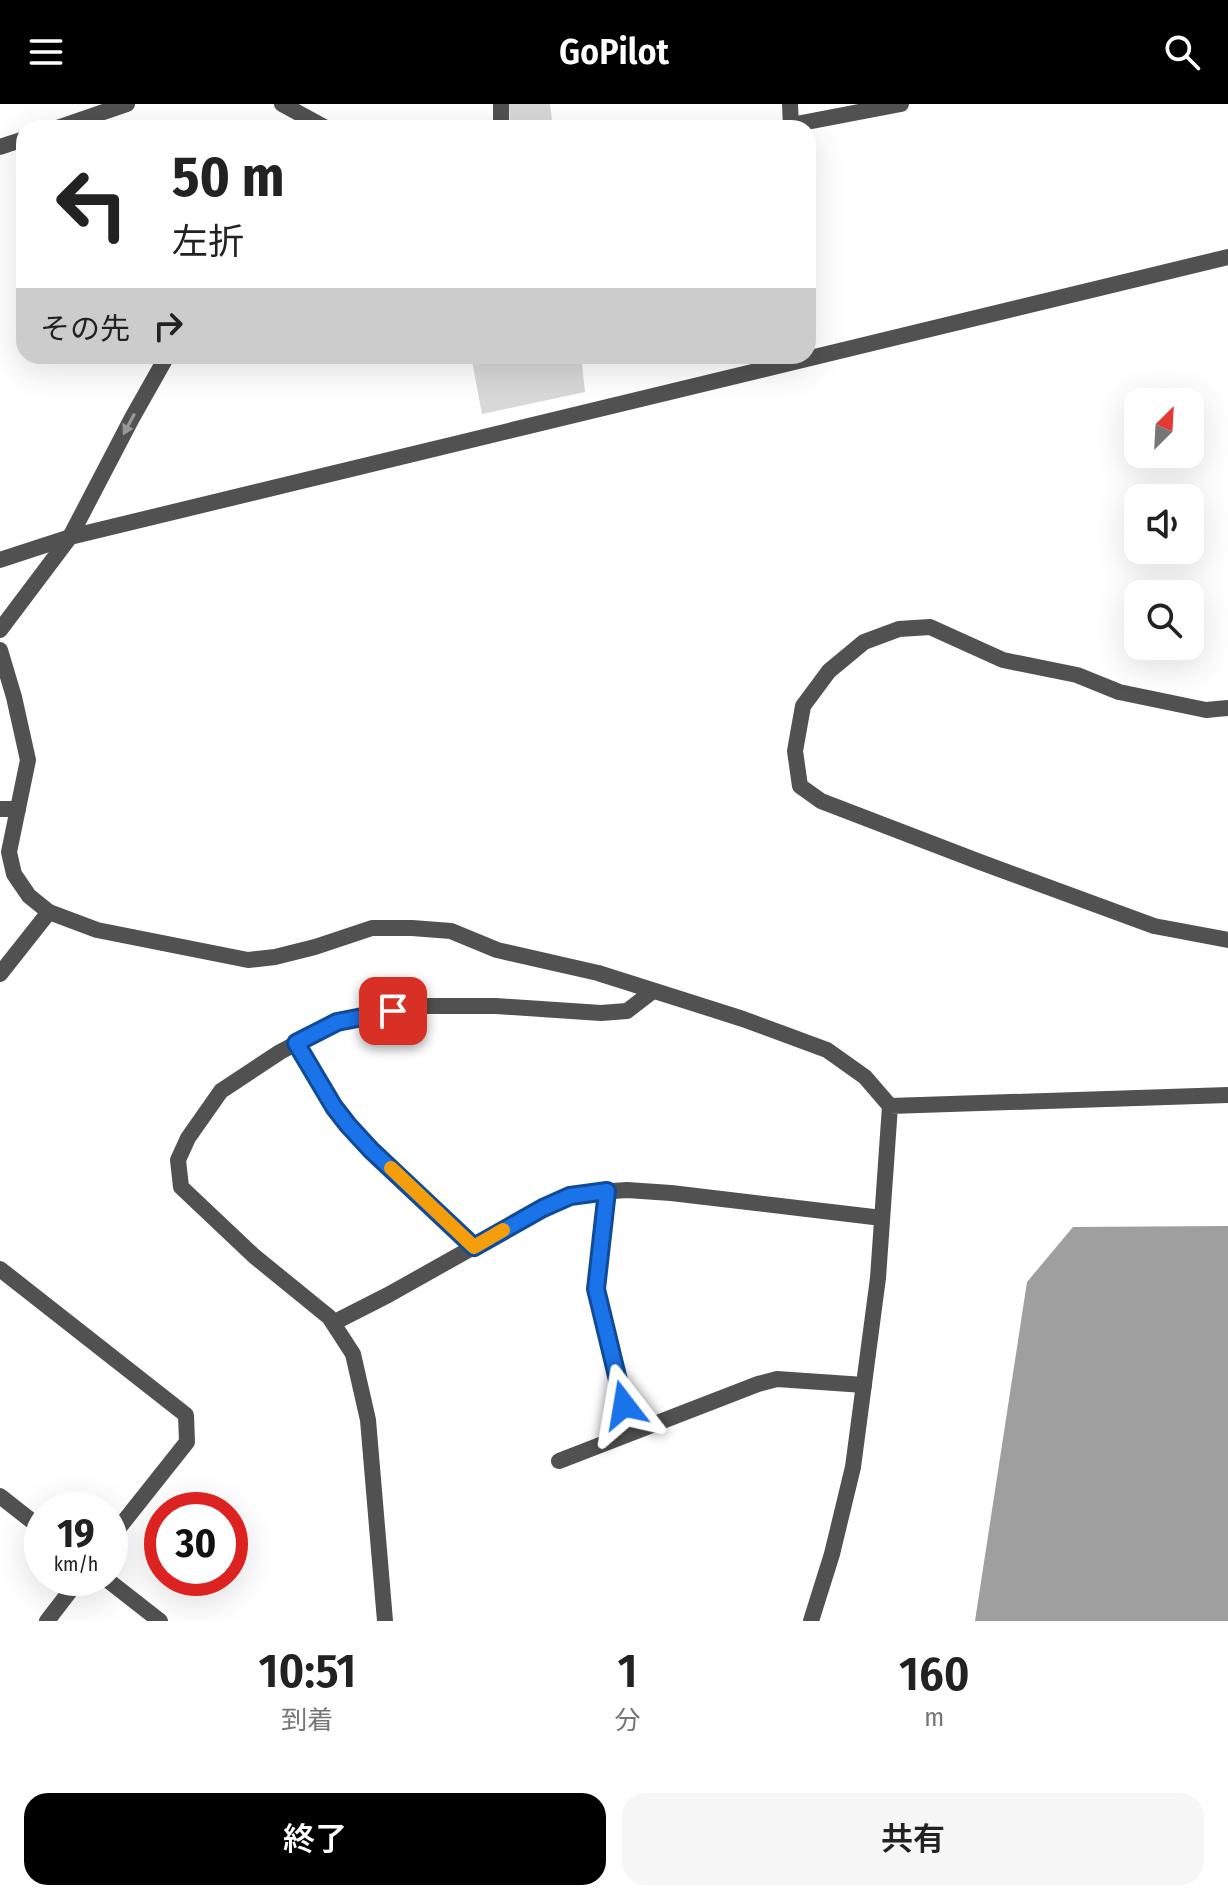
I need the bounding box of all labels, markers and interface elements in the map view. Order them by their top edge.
icon: menu [24,30,68,74]
text: GoPilot [559,30,669,74]
icon: search [1160,30,1204,74]
text: 50 m [172,144,284,211]
icon: left [40,152,144,256]
text: 左折 [172,220,244,264]
icon: right [146,304,190,348]
text: その先 [40,311,130,347]
north arrow [1124,388,1204,468]
map controls [1124,388,1204,660]
one-way arrow [122,413,136,435]
button: sound [1124,484,1204,564]
button: search [1124,580,1204,660]
pin [359,977,427,1045]
icon: arrive [371,989,415,1033]
position arrow [582,1363,666,1447]
speed limit sign: 30 [144,1492,248,1596]
text: 19 [57,1510,95,1558]
text: km/h [54,1552,98,1576]
text: 10:51 [258,1642,356,1700]
text: 1 [618,1642,638,1700]
text: 160 [899,1645,970,1703]
text: m [924,1702,944,1733]
text: 到着 [281,1705,333,1736]
text: 分 [615,1705,641,1736]
button: 終了 [24,1793,606,1885]
button: 共有 [622,1793,1204,1885]

